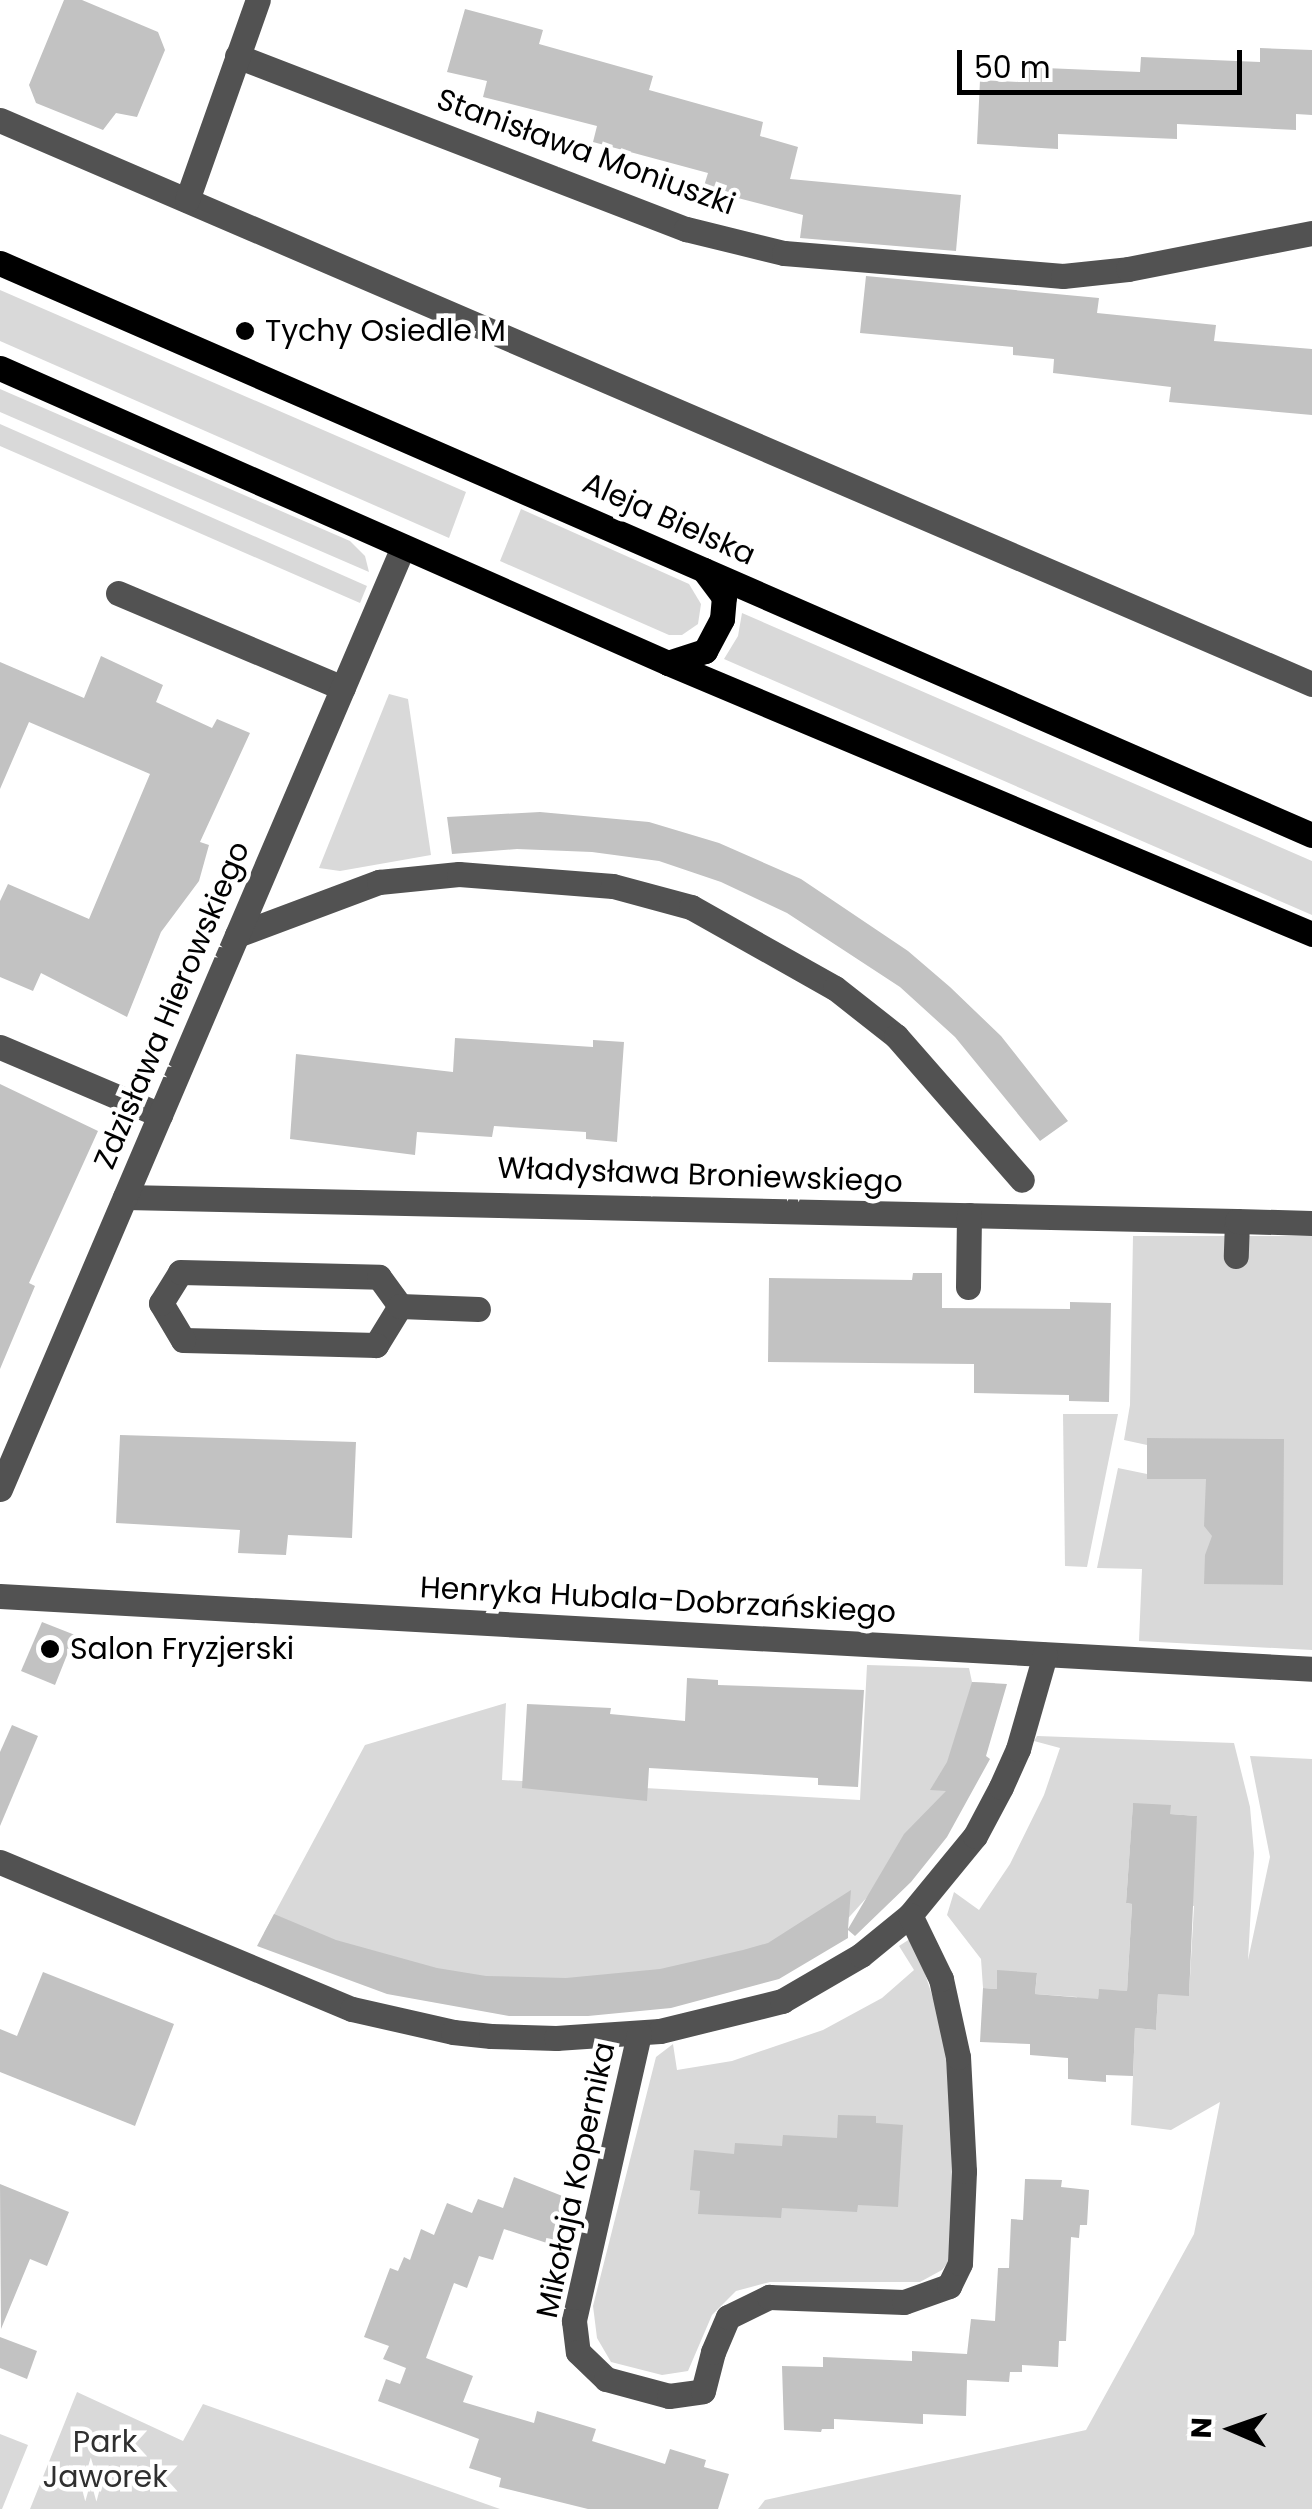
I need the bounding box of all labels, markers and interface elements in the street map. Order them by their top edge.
scale bar [962,30,1247,92]
text: 50 m [974,46,1051,89]
street label: Stanisława Moniuszki [432,81,740,223]
place label: Tychy Osiedle M [265,313,506,349]
marker: Tychy Osiedle M [234,320,256,342]
street label: Aleja Bielska [577,465,761,573]
street label: Zdzisława Hierowskiego [87,836,257,1174]
street label: Władysława Broniewskiego [497,1150,903,1200]
street label: Henryka Hubala-Dobrzańskiego [419,1570,897,1630]
place label: Salon Fryzjerski [70,1631,294,1667]
marker: Salon Fryzjerski [39,1638,61,1660]
street label: Mikołaja Kopernika [529,2039,623,2321]
north arrow [1182,2379,1282,2479]
text: N [1182,2417,1221,2439]
park label: Park Jaworek [42,2424,168,2494]

